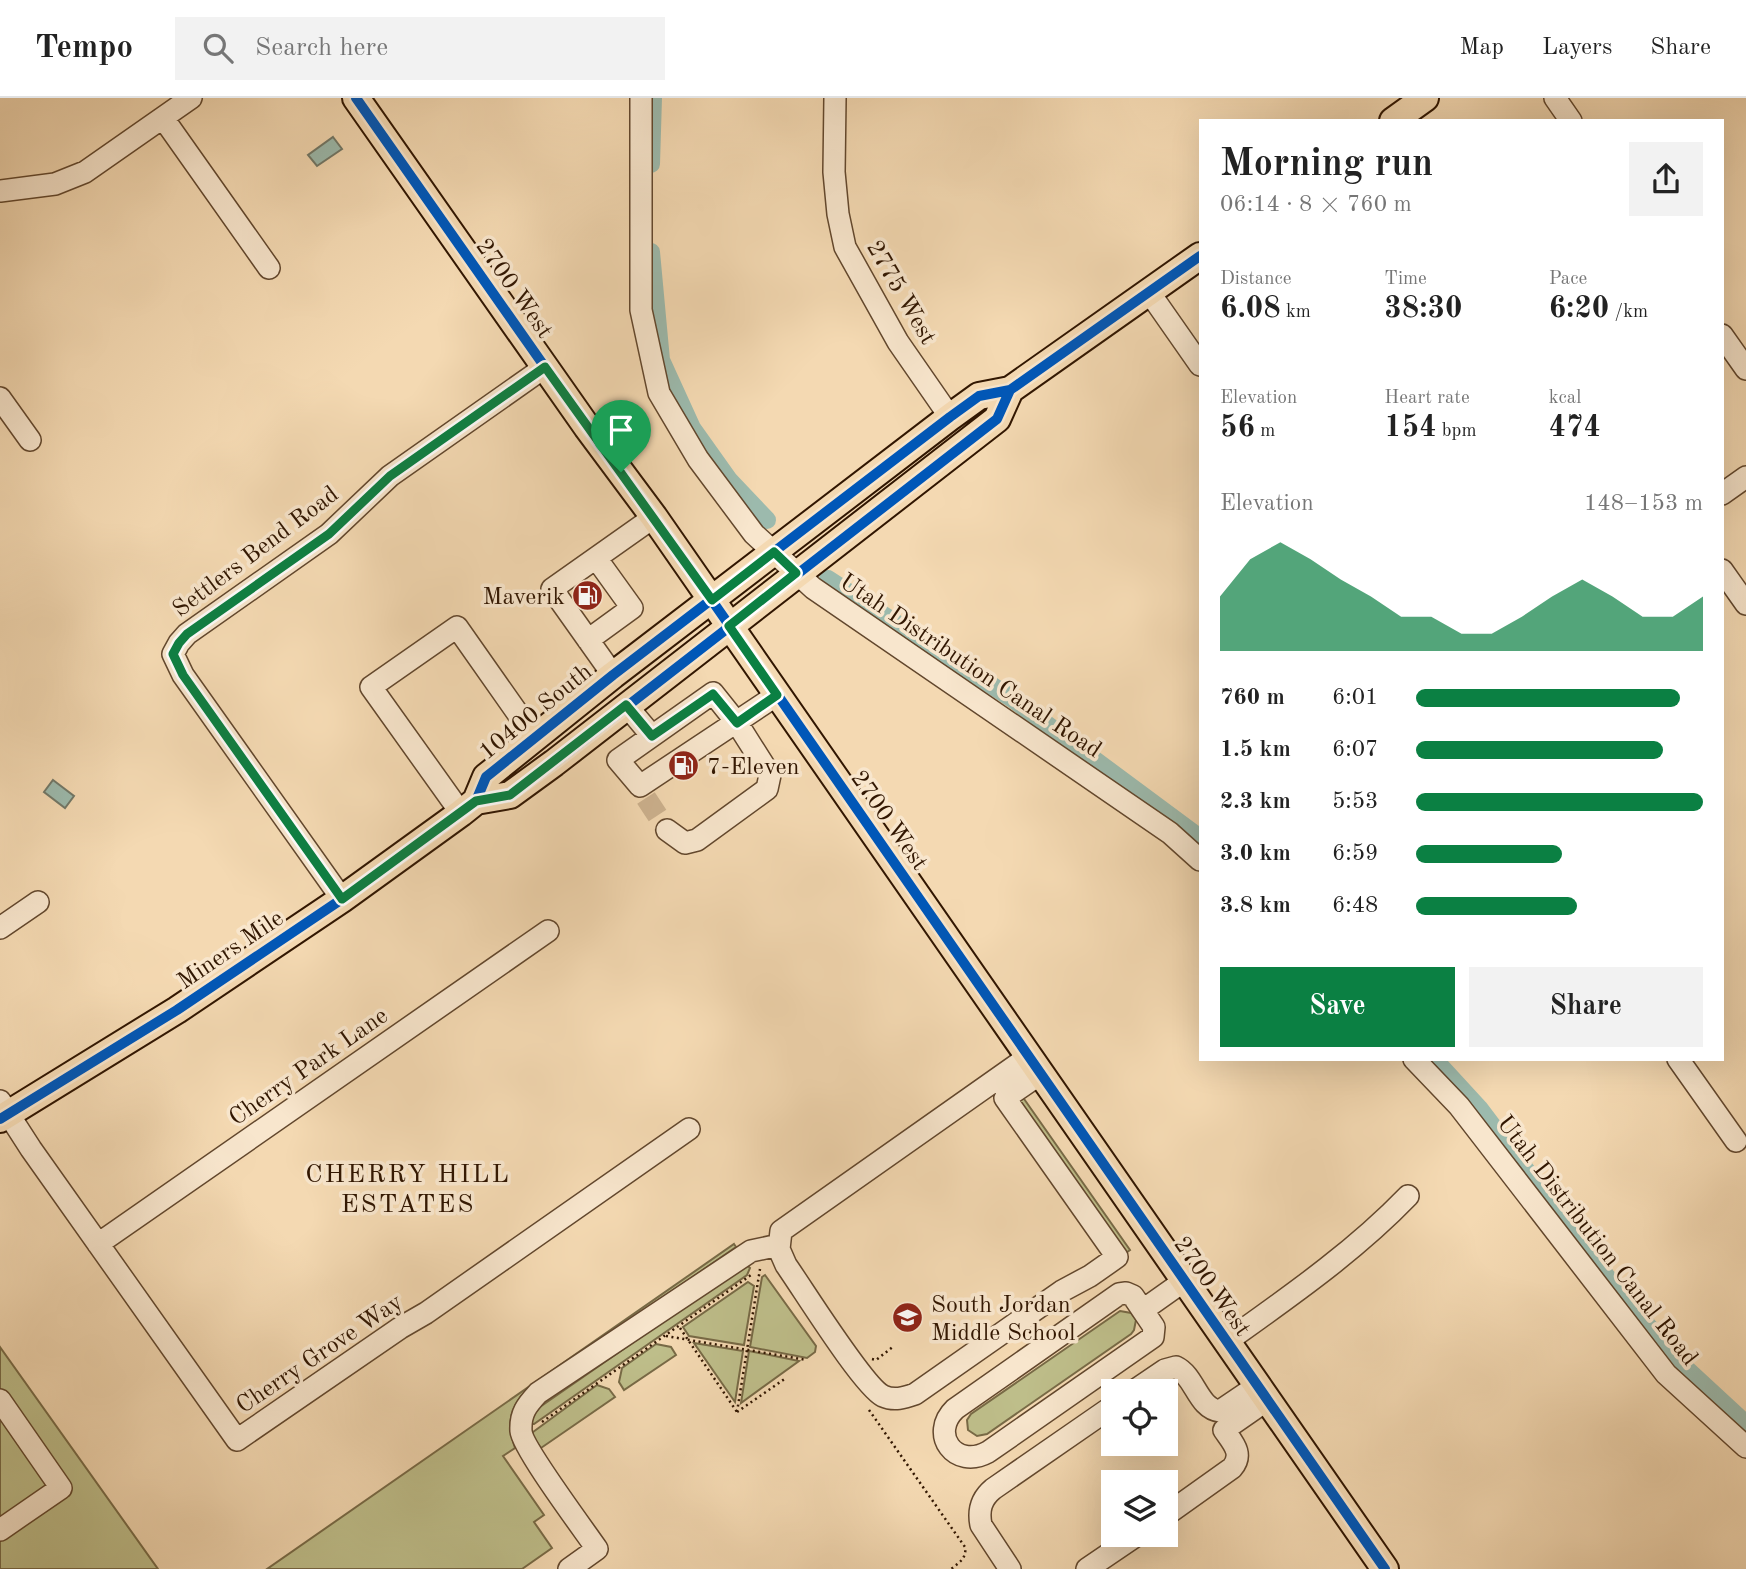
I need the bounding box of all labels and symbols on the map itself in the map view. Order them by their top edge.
street label: 2700 West [470,235,556,343]
street label: 2775 West [861,237,940,349]
pin [591,400,651,472]
street label: Settlers Bend Road [169,483,343,623]
street label: Utah Distribution Canal Road [835,570,1105,763]
fuel station icon: Maverik [571,579,605,613]
place label: Maverik [482,586,565,610]
street label: 10400 South [475,660,597,765]
fuel station icon: 7-Eleven [667,749,701,783]
place label: 7-Eleven [707,756,799,780]
street label: 2700 West [845,767,931,875]
street label: Miners Mile [174,907,288,995]
street label: Cherry Park Lane [226,1004,393,1131]
street label: Utah Distribution Canal Road [1492,1112,1701,1371]
district label: CHERRY HILL ESTATES [305,1162,511,1218]
street label: 2700 West [1168,1233,1254,1341]
street label: Cherry Grove Way [233,1290,408,1419]
place label: South Jordan Middle School [931,1294,1076,1346]
school or university icon: South Jordan Middle School [891,1301,925,1335]

